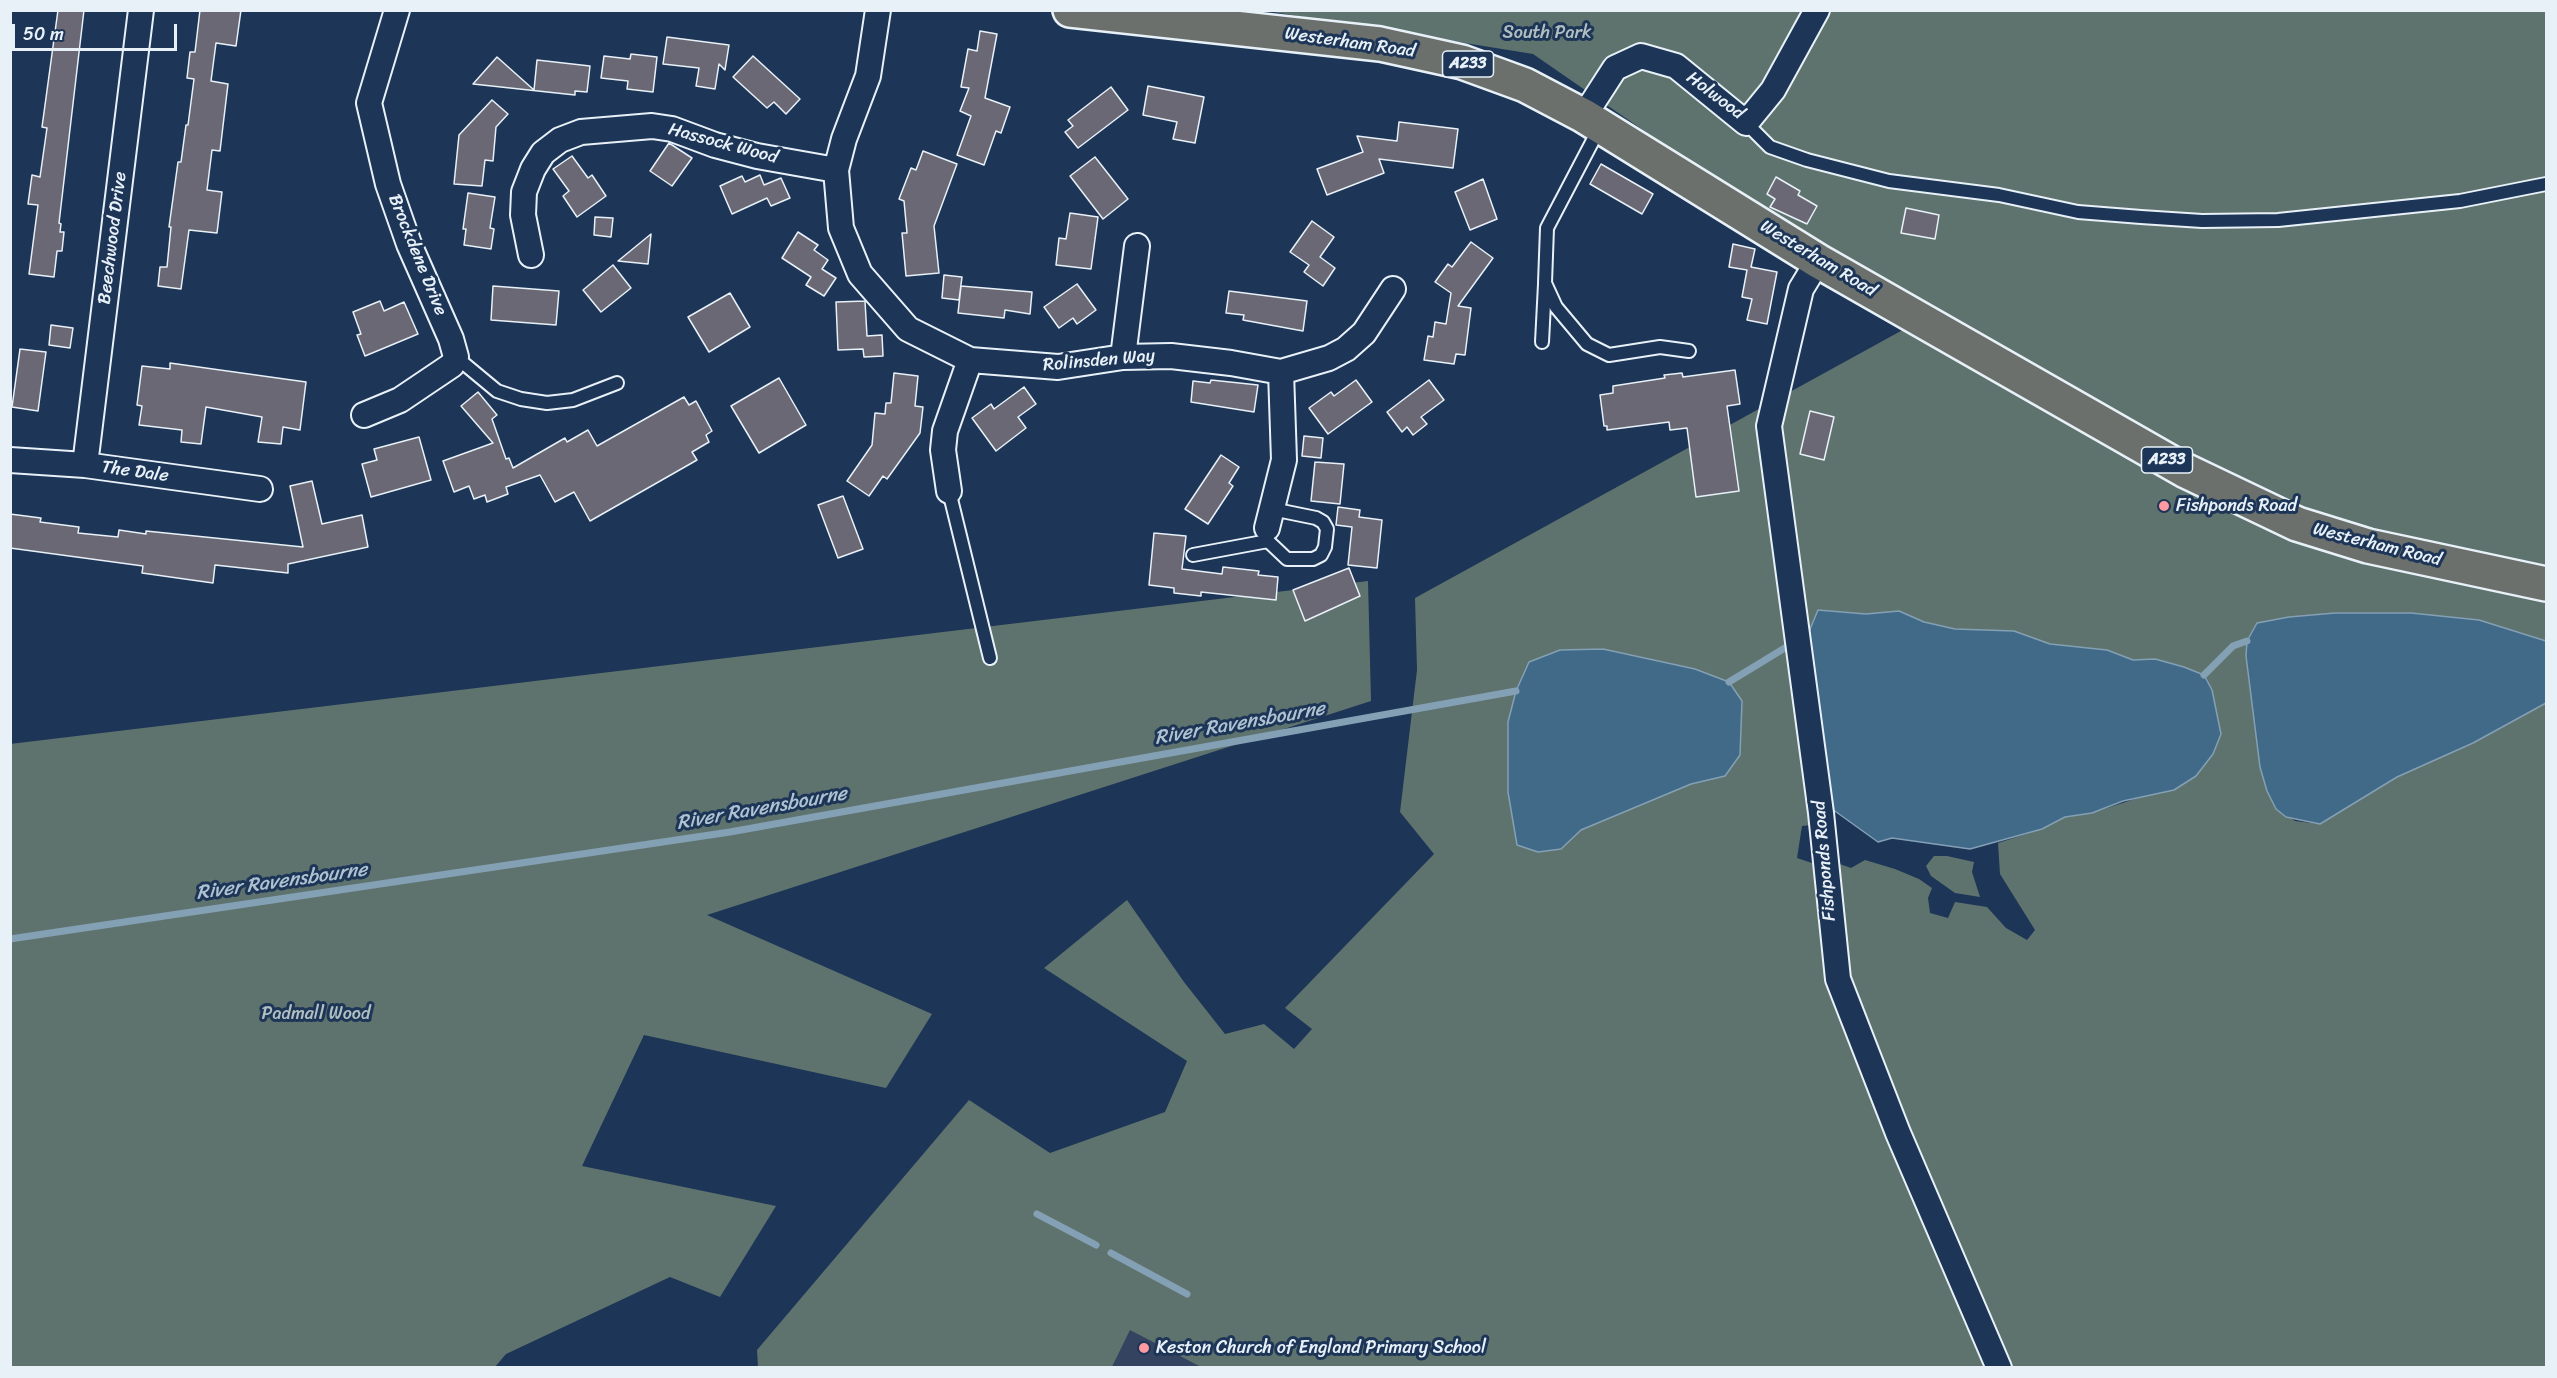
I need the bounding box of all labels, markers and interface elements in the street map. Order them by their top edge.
scale bar [15,12,180,50]
text: 50 m [23,18,64,50]
park label: South Park [1503,22,1591,44]
street label: Westerham Road [1283,23,1417,63]
road number: A233 [1442,51,1494,77]
street label: Holwood [1682,67,1748,125]
street label: Hassock Wood [666,119,780,169]
street label: Beechwood Drive [94,170,132,306]
street label: Brockdene Drive [383,191,451,319]
street label: Westerham Road [1756,216,1880,302]
street label: Rolinsden Way [1042,345,1156,377]
road number: A233 [2142,447,2192,473]
street label: The Dale [100,457,170,487]
place label: Fishponds Road [2176,495,2297,517]
marker: Fishponds Road [2157,499,2171,513]
street label: Westerham Road [2311,519,2443,571]
water label: River Ravensbourne [1153,697,1327,751]
water label: River Ravensbourne [675,782,849,836]
street label: Fishponds Road [1809,800,1841,922]
water label: River Ravensbourne [195,858,369,906]
park label: Padmall Wood [262,1003,370,1025]
place label: Keston Church of England Primary School [1156,1337,1486,1359]
marker: Keston Church of England Primary School [1137,1341,1151,1355]

